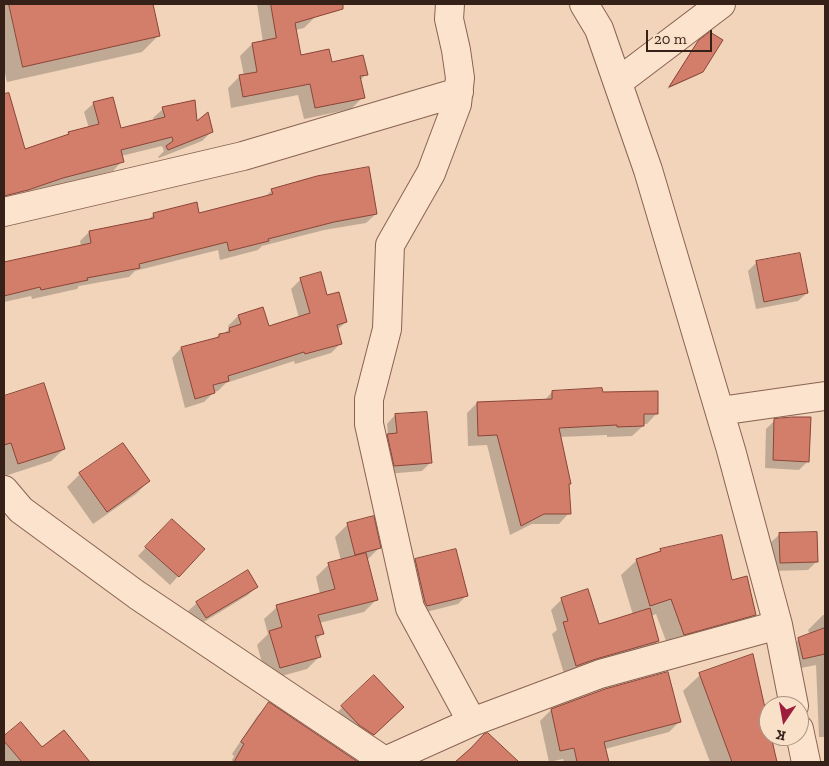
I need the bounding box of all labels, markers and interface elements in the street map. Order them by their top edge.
scale bar [649,20,715,52]
text: 20 m [654,30,687,48]
north arrow [759,696,809,746]
text: K [775,726,787,744]

